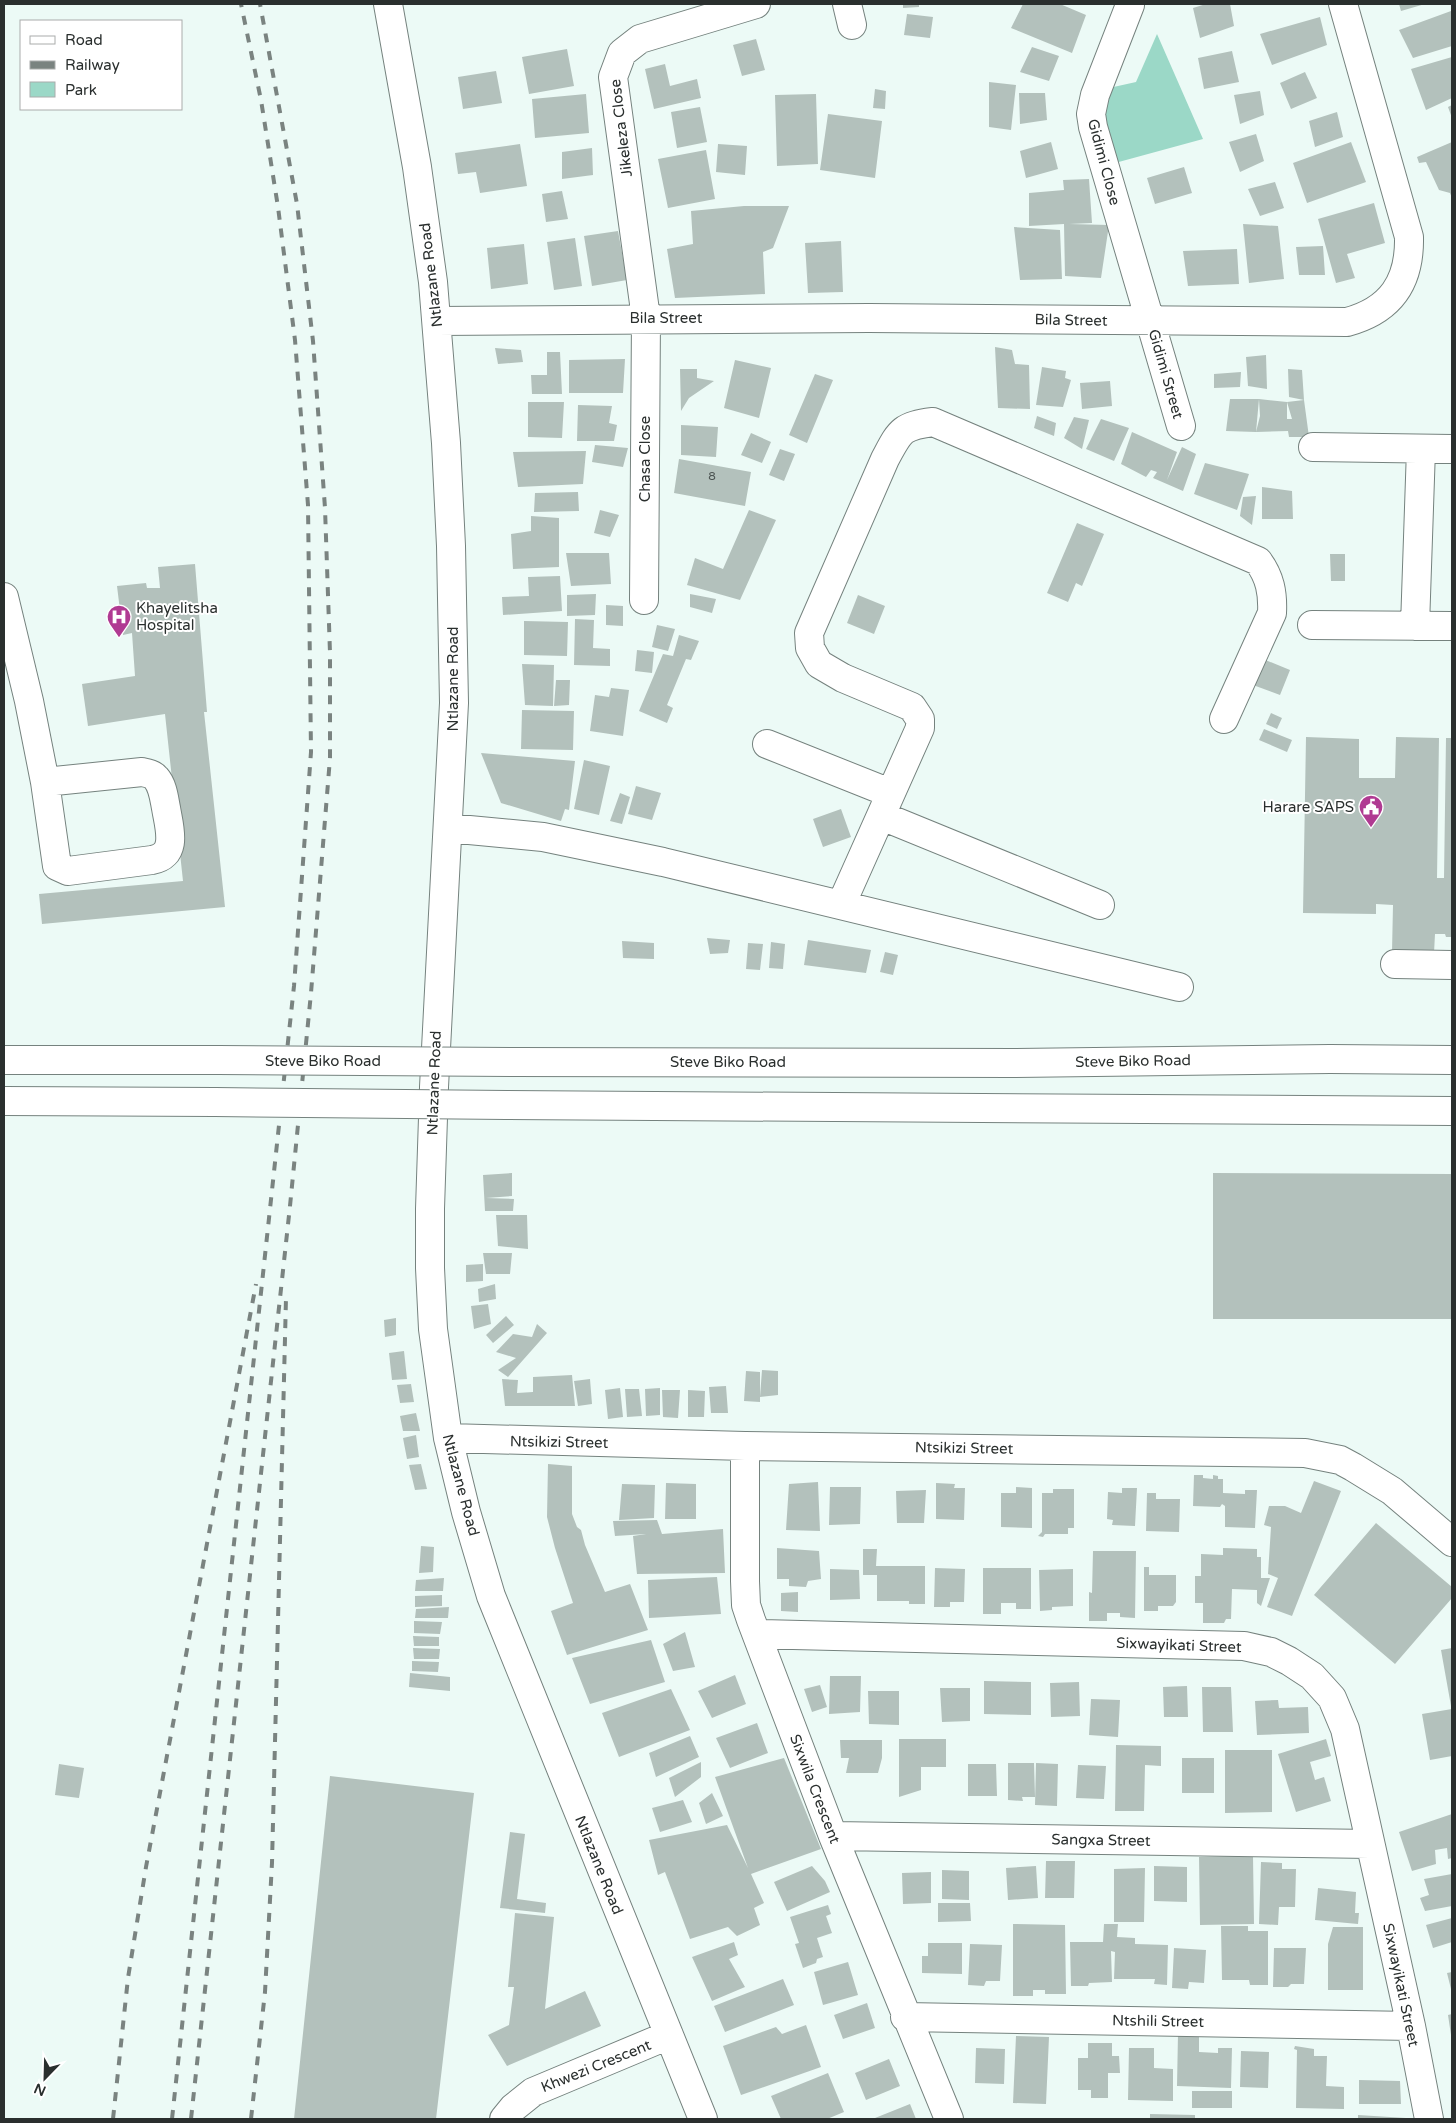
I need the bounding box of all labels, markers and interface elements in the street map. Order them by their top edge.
legend [20,20,182,110]
text: Road [65,31,103,49]
text: Railway [65,56,120,74]
street label: Jikeleza Close [606,78,636,178]
text: Park [65,81,97,99]
street label: Gidimi Close [1084,117,1124,207]
street label: Ntlazane Road [416,222,446,328]
street label: Bila Street [630,309,703,327]
street label: Bila Street [1034,310,1108,330]
street label: Gidimi Street [1145,327,1187,421]
street label: Chasa Close [636,416,654,502]
house number: 8 [708,469,716,483]
place label: Khayelitsha Hospital [136,599,218,634]
hospital icon: Khayelitsha Hospital [106,604,132,638]
street label: Ntlazane Road [444,627,462,731]
public building icon: Harare SAPS [1358,794,1384,828]
place label: Harare SAPS [1262,798,1354,816]
street label: Ntlazane Road [423,1030,445,1136]
street label: Steve Biko Road [1075,1051,1191,1071]
street label: Steve Biko Road [265,1052,381,1070]
street label: Steve Biko Road [670,1053,786,1071]
street label: Ntlazane Road [439,1432,483,1538]
street label: Ntsikizi Street [510,1432,609,1452]
street label: Ntsikizi Street [915,1438,1014,1458]
street label: Sixwayikati Street [1116,1634,1242,1656]
street label: Sixwila Crescent [786,1732,844,1846]
street label: Ntlazane Road [571,1813,627,1917]
street label: Sangxa Street [1051,1830,1151,1850]
street label: Sixwayikati Street [1379,1922,1423,2049]
street label: Ntshili Street [1112,2011,1204,2031]
street label: Khwezi Crescent [538,2036,654,2096]
north arrow [20,2053,70,2103]
text: N [32,2079,49,2100]

